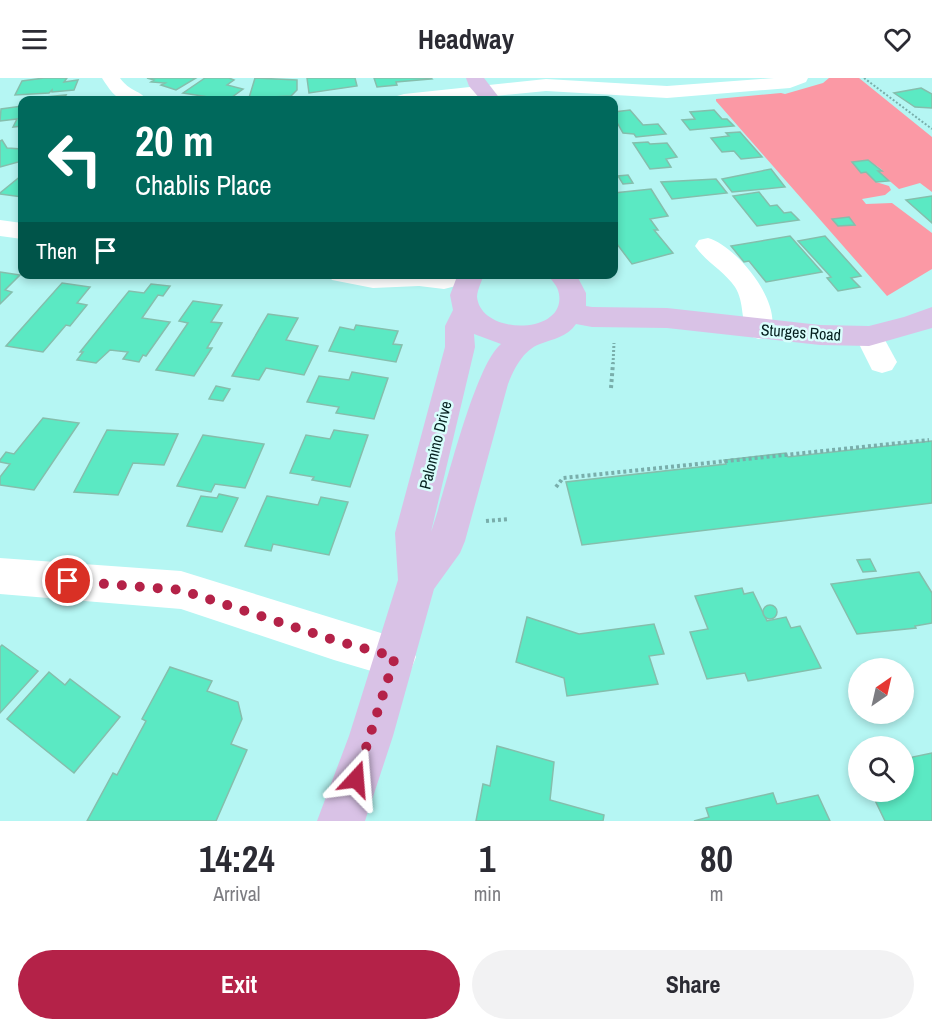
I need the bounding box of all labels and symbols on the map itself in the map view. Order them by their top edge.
street label: Sturges Road [760,318,842,346]
street label: Palomino Drive [413,398,457,492]
pin [42,555,93,606]
north arrow [848,658,914,724]
position arrow [324,747,388,811]

